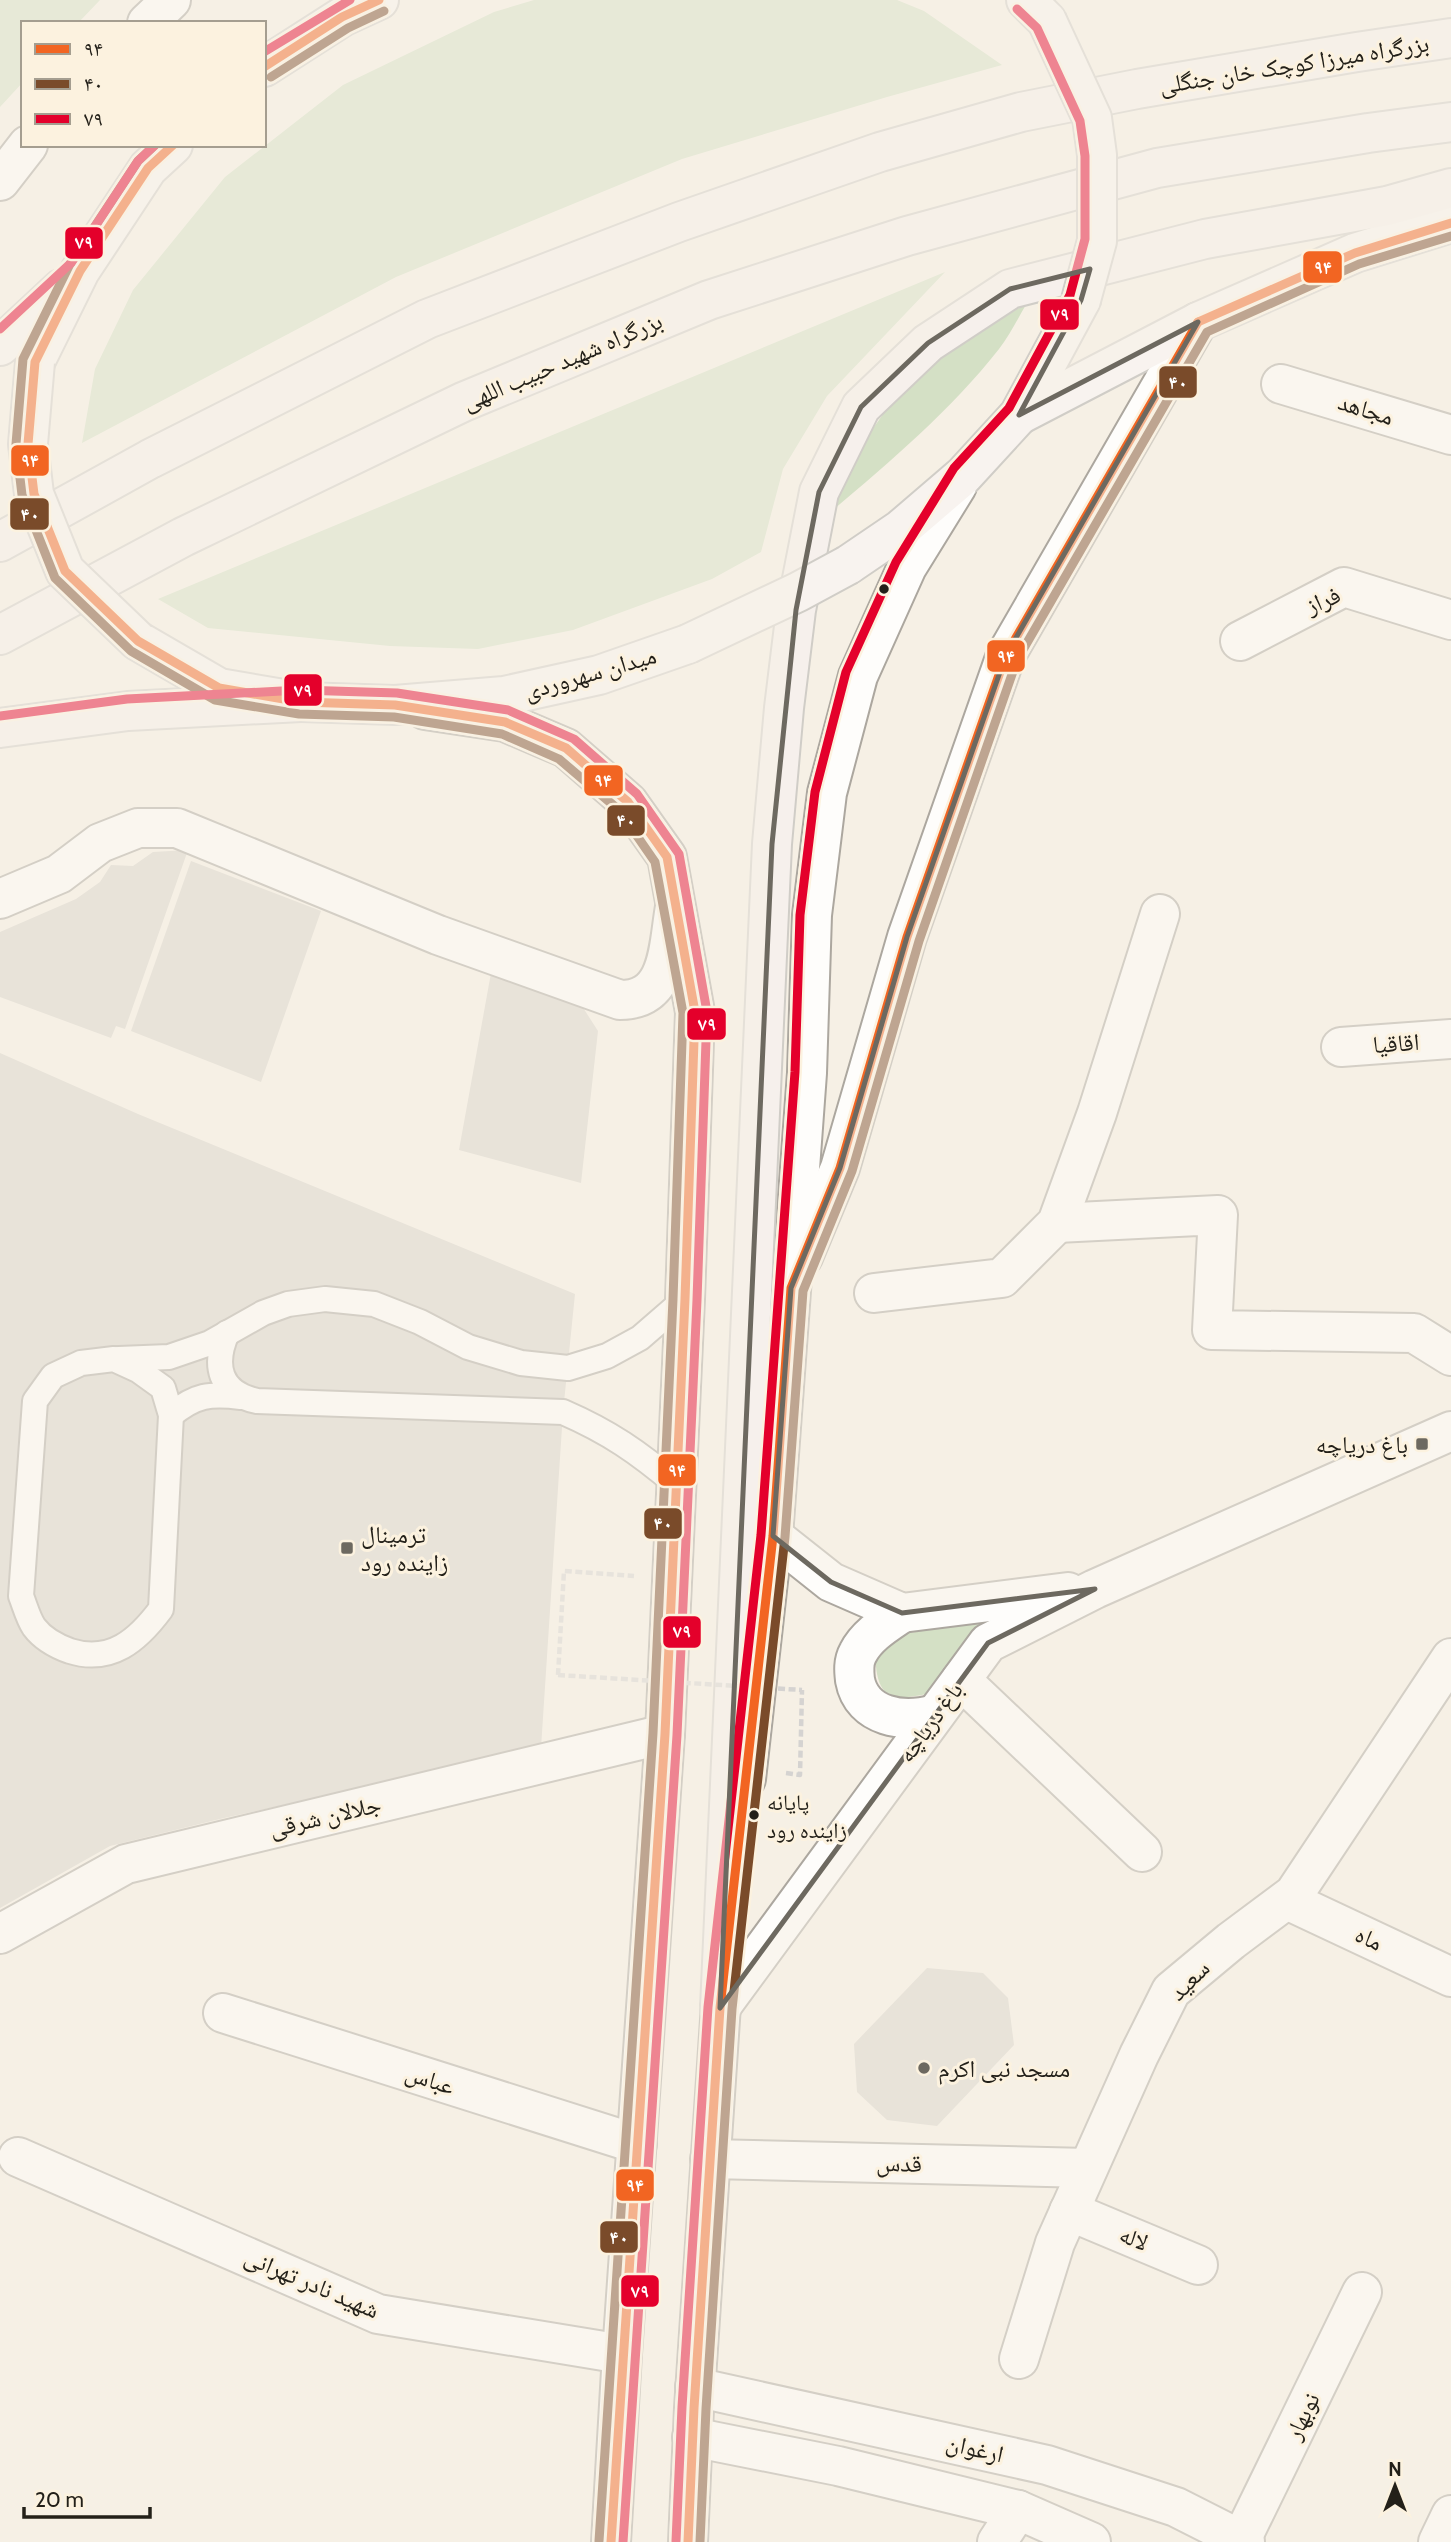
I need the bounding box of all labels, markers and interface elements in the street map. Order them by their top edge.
legend [21,21,266,147]
street label: بزرگراه میرزا کوچک خان جنگلی [1157,28,1431,100]
text: ۹۴ [84,36,103,61]
text: ۴۰ [84,71,103,96]
text: ۷۹ [84,106,103,131]
line badge: ۷۹ [64,226,104,260]
text: ۷۹ [75,231,93,254]
line badge: ۹۴ [1302,250,1343,284]
text: ۹۴ [1314,256,1332,279]
line badge: ۷۹ [1039,298,1080,331]
text: ۷۹ [1051,303,1069,326]
street label: بزرگراه شهید حبیب اللهی [458,306,666,416]
line badge: ۴۰ [1158,365,1198,399]
text: ۴۰ [1169,371,1187,394]
street label: مجاهد [1335,387,1397,431]
line badge: ۹۴ [10,444,50,477]
text: ۹۴ [21,449,39,472]
line badge: ۴۰ [9,497,50,531]
text: ۴۰ [21,503,39,526]
street label: فراز [1300,580,1345,621]
unlabelled marker [877,582,891,596]
line badge: ۹۴ [986,639,1026,673]
street label: میدان سهروردی [521,640,659,706]
text: ۹۴ [997,645,1015,668]
line badge: ۷۹ [283,673,323,707]
text: ۷۹ [294,679,312,702]
line badge: ۹۴ [583,764,624,797]
text: ۹۴ [594,769,612,792]
line badge: ۴۰ [606,804,646,837]
text: ۴۰ [617,809,635,832]
line badge: ۷۹ [686,1007,727,1041]
text: ۷۹ [698,1013,716,1036]
street label: اقاقیا [1372,1027,1420,1059]
place label: باغ دریاچه [1316,1430,1408,1460]
marker: باغ دریاچه [1414,1436,1430,1452]
line badge: ۹۴ [657,1453,697,1487]
text: ۹۴ [668,1459,686,1482]
line badge: ۴۰ [643,1507,683,1540]
text: ۴۰ [654,1512,672,1535]
place label: ترمینال زاینده رود [361,1520,448,1577]
marker: ترمینال زاینده رود [339,1540,355,1556]
line badge: ۷۹ [662,1615,702,1649]
text: ۷۹ [673,1620,691,1643]
street label: باغ دریاچه [891,1676,970,1768]
street label: جلالان شرقی [266,1789,384,1843]
place label: پایانه زاینده رود [767,1789,847,1844]
marker: پایانه زاینده رود [747,1808,761,1822]
street label: ماه [1351,1919,1387,1957]
street label: سعید [1163,1954,1215,2006]
place label: مسجد نبی اکرم [938,2054,1070,2085]
street label: عباس [402,2058,458,2100]
marker: مسجد نبی اکرم [916,2060,932,2076]
street label: قدس [876,2148,922,2178]
line badge: ۹۴ [615,2168,655,2202]
text: ۹۴ [626,2174,644,2197]
street label: لاله [1115,2219,1153,2257]
line badge: ۴۰ [599,2220,639,2254]
text: ۴۰ [610,2226,628,2249]
street label: شهید نادر تهرانی [240,2242,384,2324]
line badge: ۷۹ [620,2274,660,2308]
text: ۷۹ [631,2280,649,2303]
street label: نوبهار [1278,2388,1326,2445]
street label: ارغوان [943,2427,1007,2469]
north arrow [1360,2451,1430,2521]
text: N [1388,2458,1402,2481]
scale bar [24,2476,150,2520]
text: 20 m [35,2487,84,2512]

